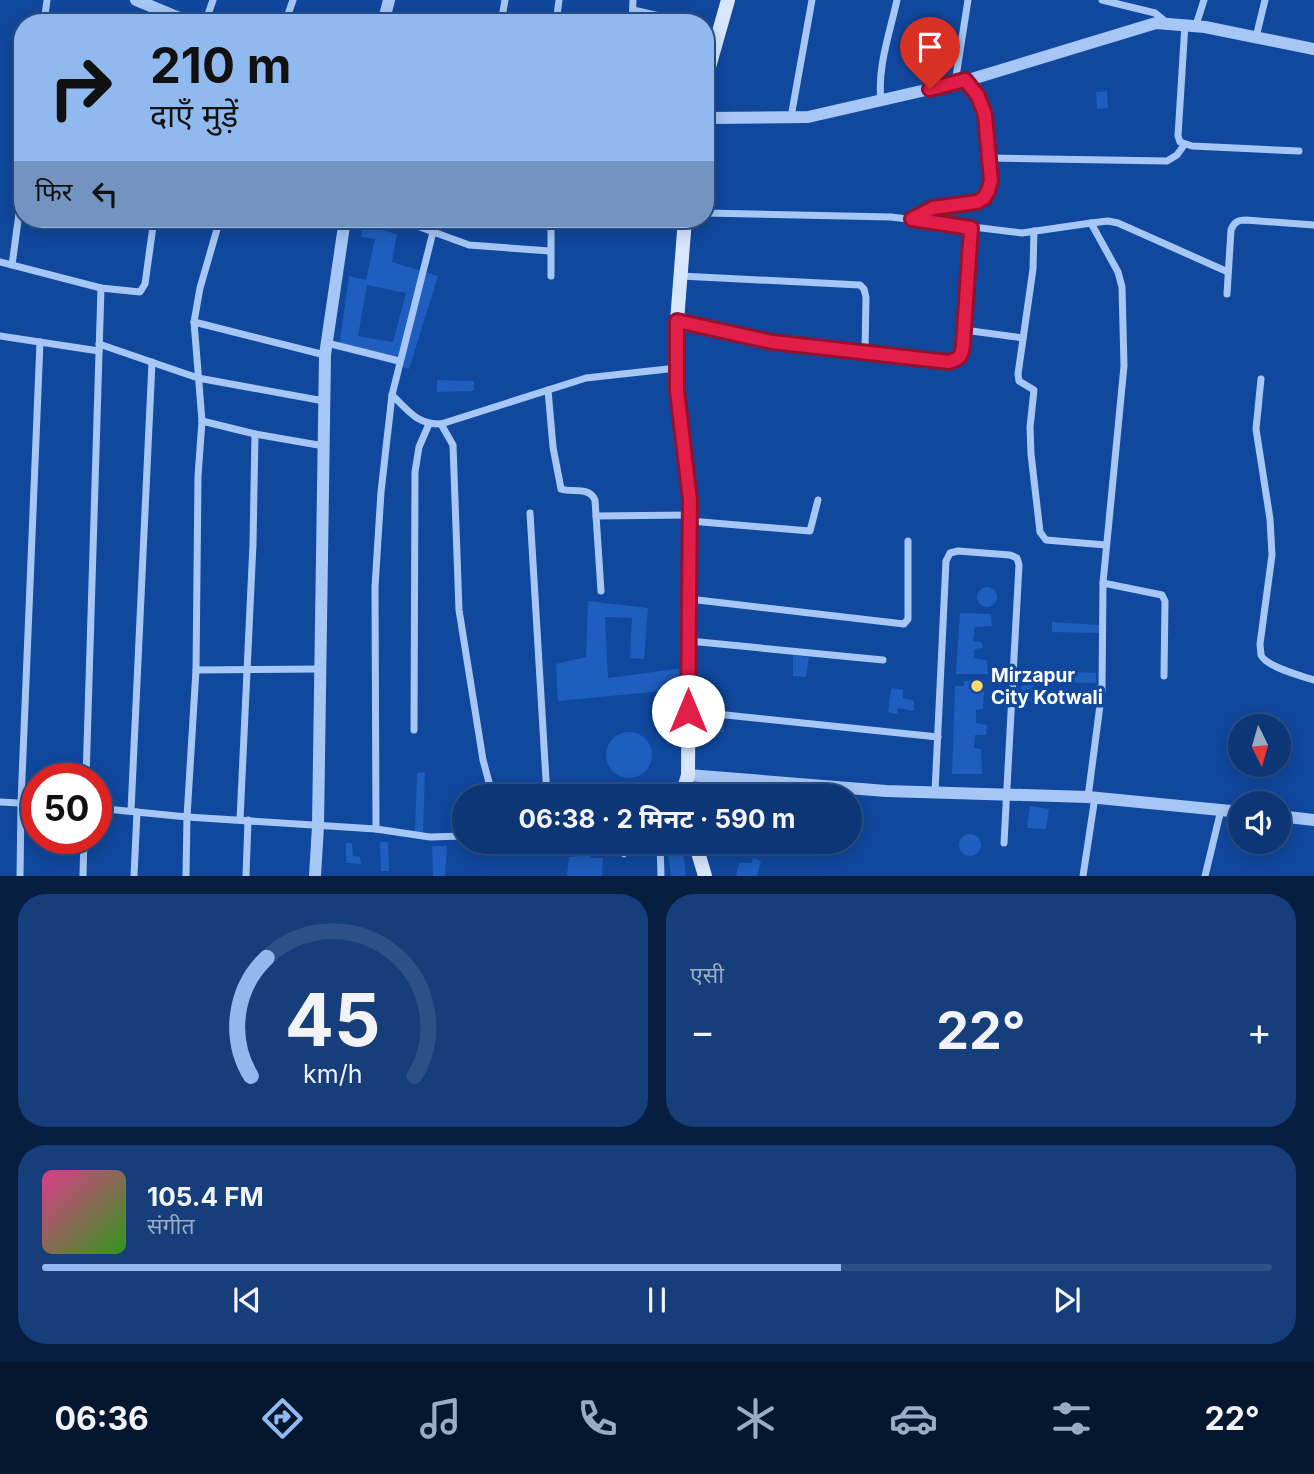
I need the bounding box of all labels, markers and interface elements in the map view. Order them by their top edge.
pin [900,17,960,89]
icon: arrive [911,28,949,66]
text: 210 m [150,36,291,95]
icon: right [35,42,126,133]
text: दाएँ मुड़ें [150,96,238,135]
icon: left [86,175,124,213]
text: फिर [35,176,72,207]
place label: Mirzapur City Kotwali [991,664,1103,709]
position arrow [651,674,725,748]
marker: Mirzapur City Kotwali [969,678,985,694]
north arrow [1228,714,1292,777]
map controls [1228,714,1291,854]
speed limit sign: 50 [21,763,112,854]
button: sound [1228,791,1291,854]
text: 06:38 · 2 मिनट · 590 m [519,803,795,834]
text: एसी [690,961,724,989]
text: 45 [285,976,381,1065]
text: 22° [936,999,1026,1062]
text: − [690,1008,715,1054]
text: + [1247,1008,1272,1054]
text: km/h [303,1059,363,1089]
text: 105.4 FM [147,1181,264,1212]
text: संगीत [147,1212,195,1240]
icon: previous [228,1281,266,1319]
icon: pause [638,1281,676,1319]
icon: next [1048,1281,1086,1319]
icon: directions [258,1394,307,1443]
icon: music [416,1394,465,1443]
icon: phone [573,1394,622,1443]
icon: climate [731,1394,780,1443]
icon: car [889,1394,938,1443]
icon: filters [1047,1394,1096,1443]
text: 06:36 [54,1399,149,1438]
text: 22° [1205,1399,1260,1438]

